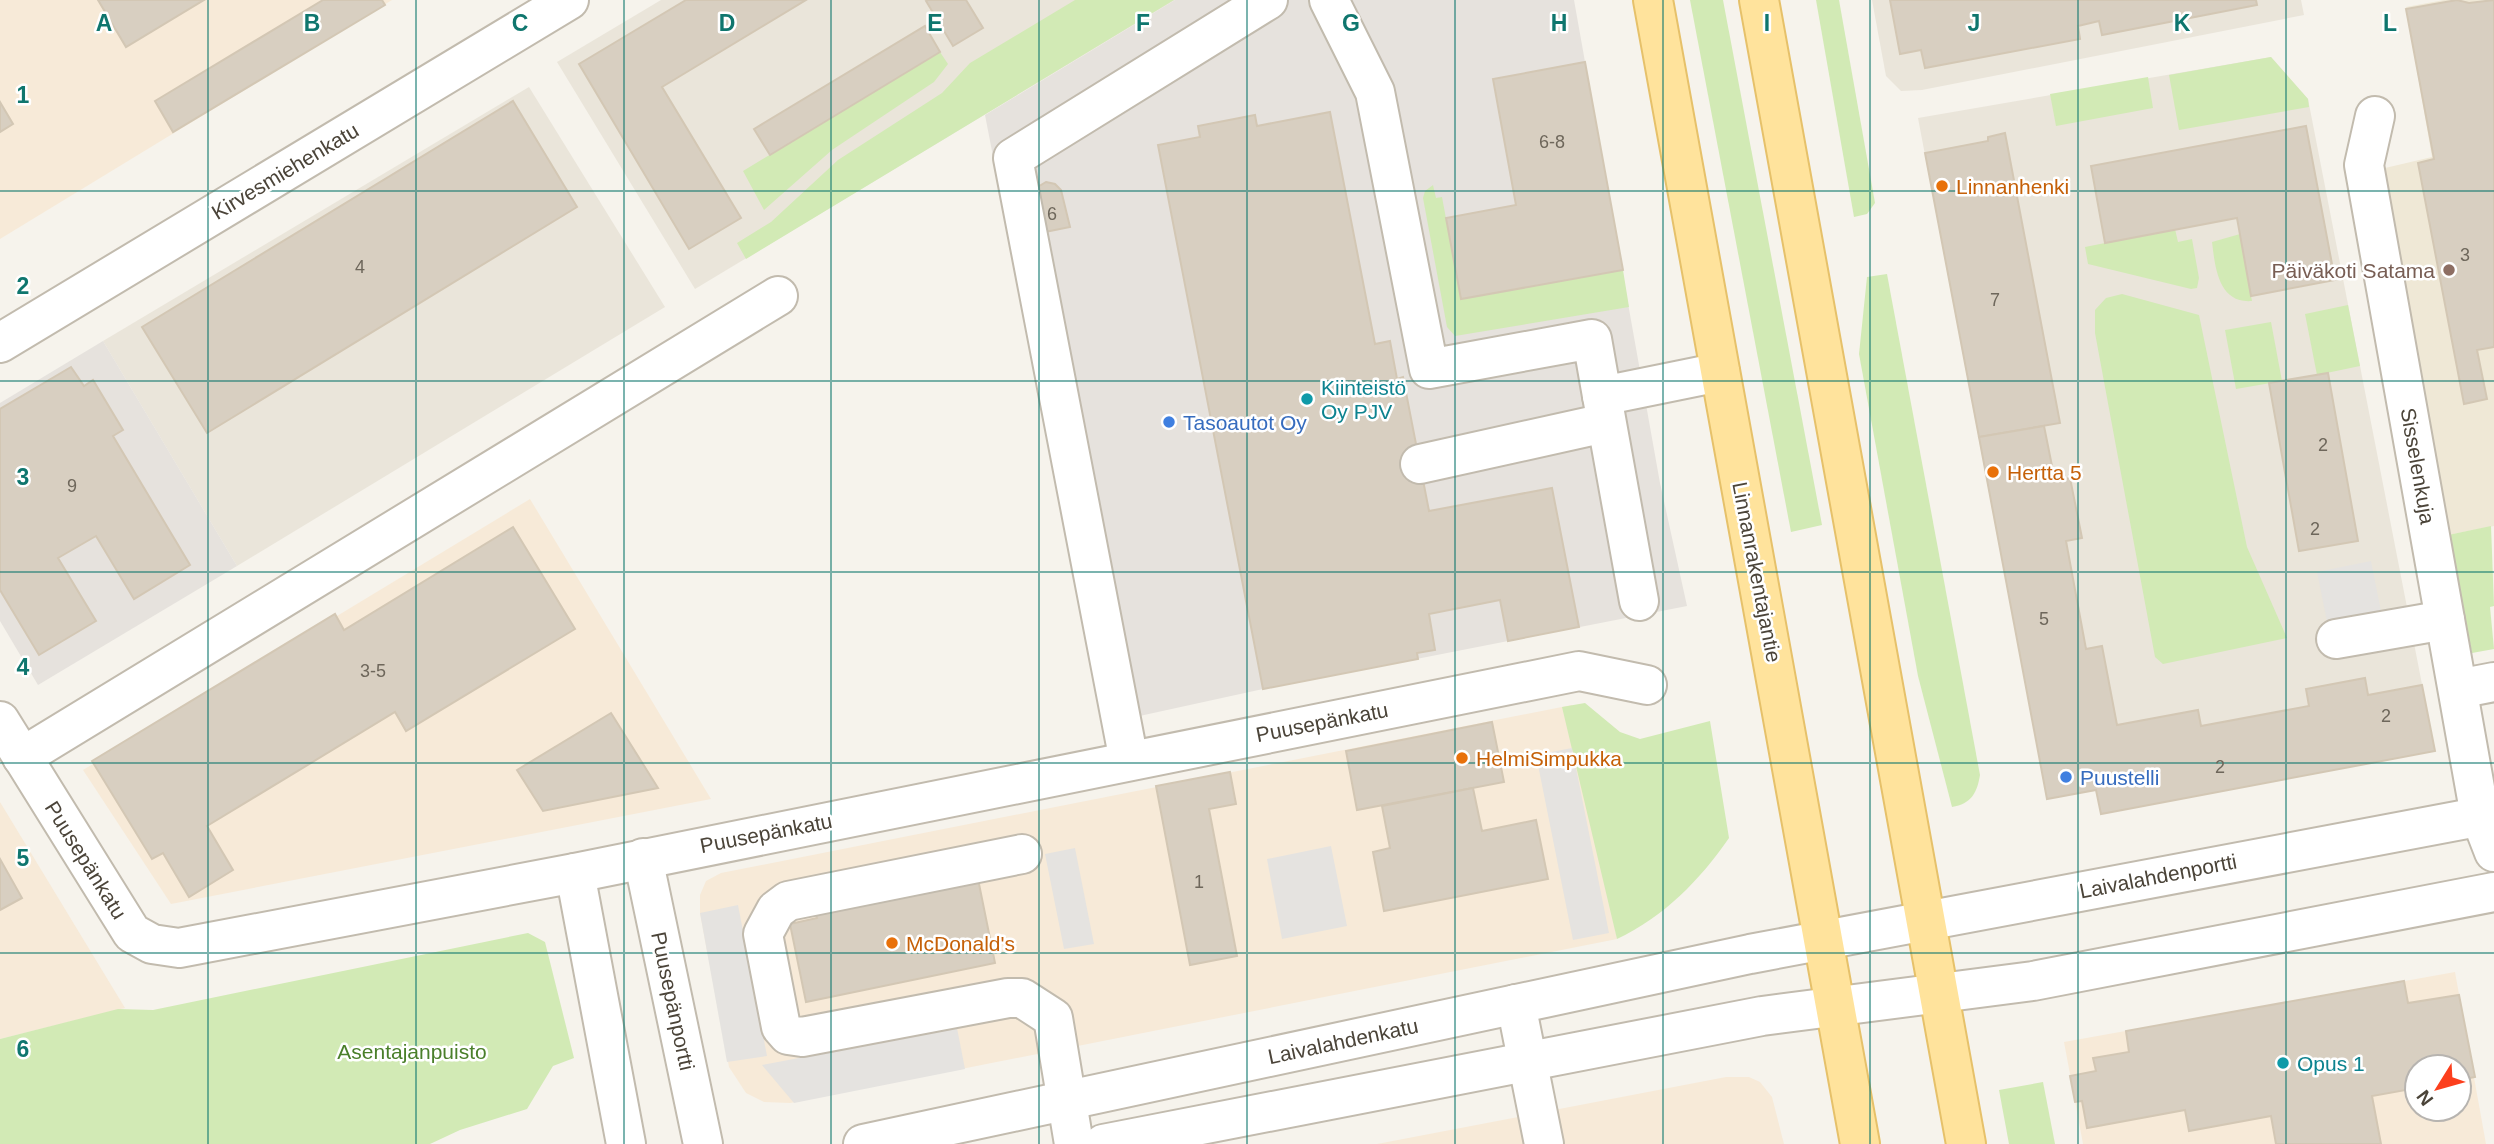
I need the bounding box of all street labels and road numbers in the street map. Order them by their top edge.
street label: Kirvesmiehenkatu [208,118,362,224]
street label: Sisselenkuja [2396,406,2440,526]
street label: Linnanrakentajantie [1728,480,1786,664]
street label: Puusepänkatu [1254,698,1390,746]
street label: Puusepänkatu [41,797,131,923]
street label: Puusepänkatu [698,809,834,857]
street label: Laivalahdenportti [2077,849,2239,903]
street label: Puusepänportti [647,930,699,1072]
street label: Laivalahdenkatu [1266,1014,1420,1068]

